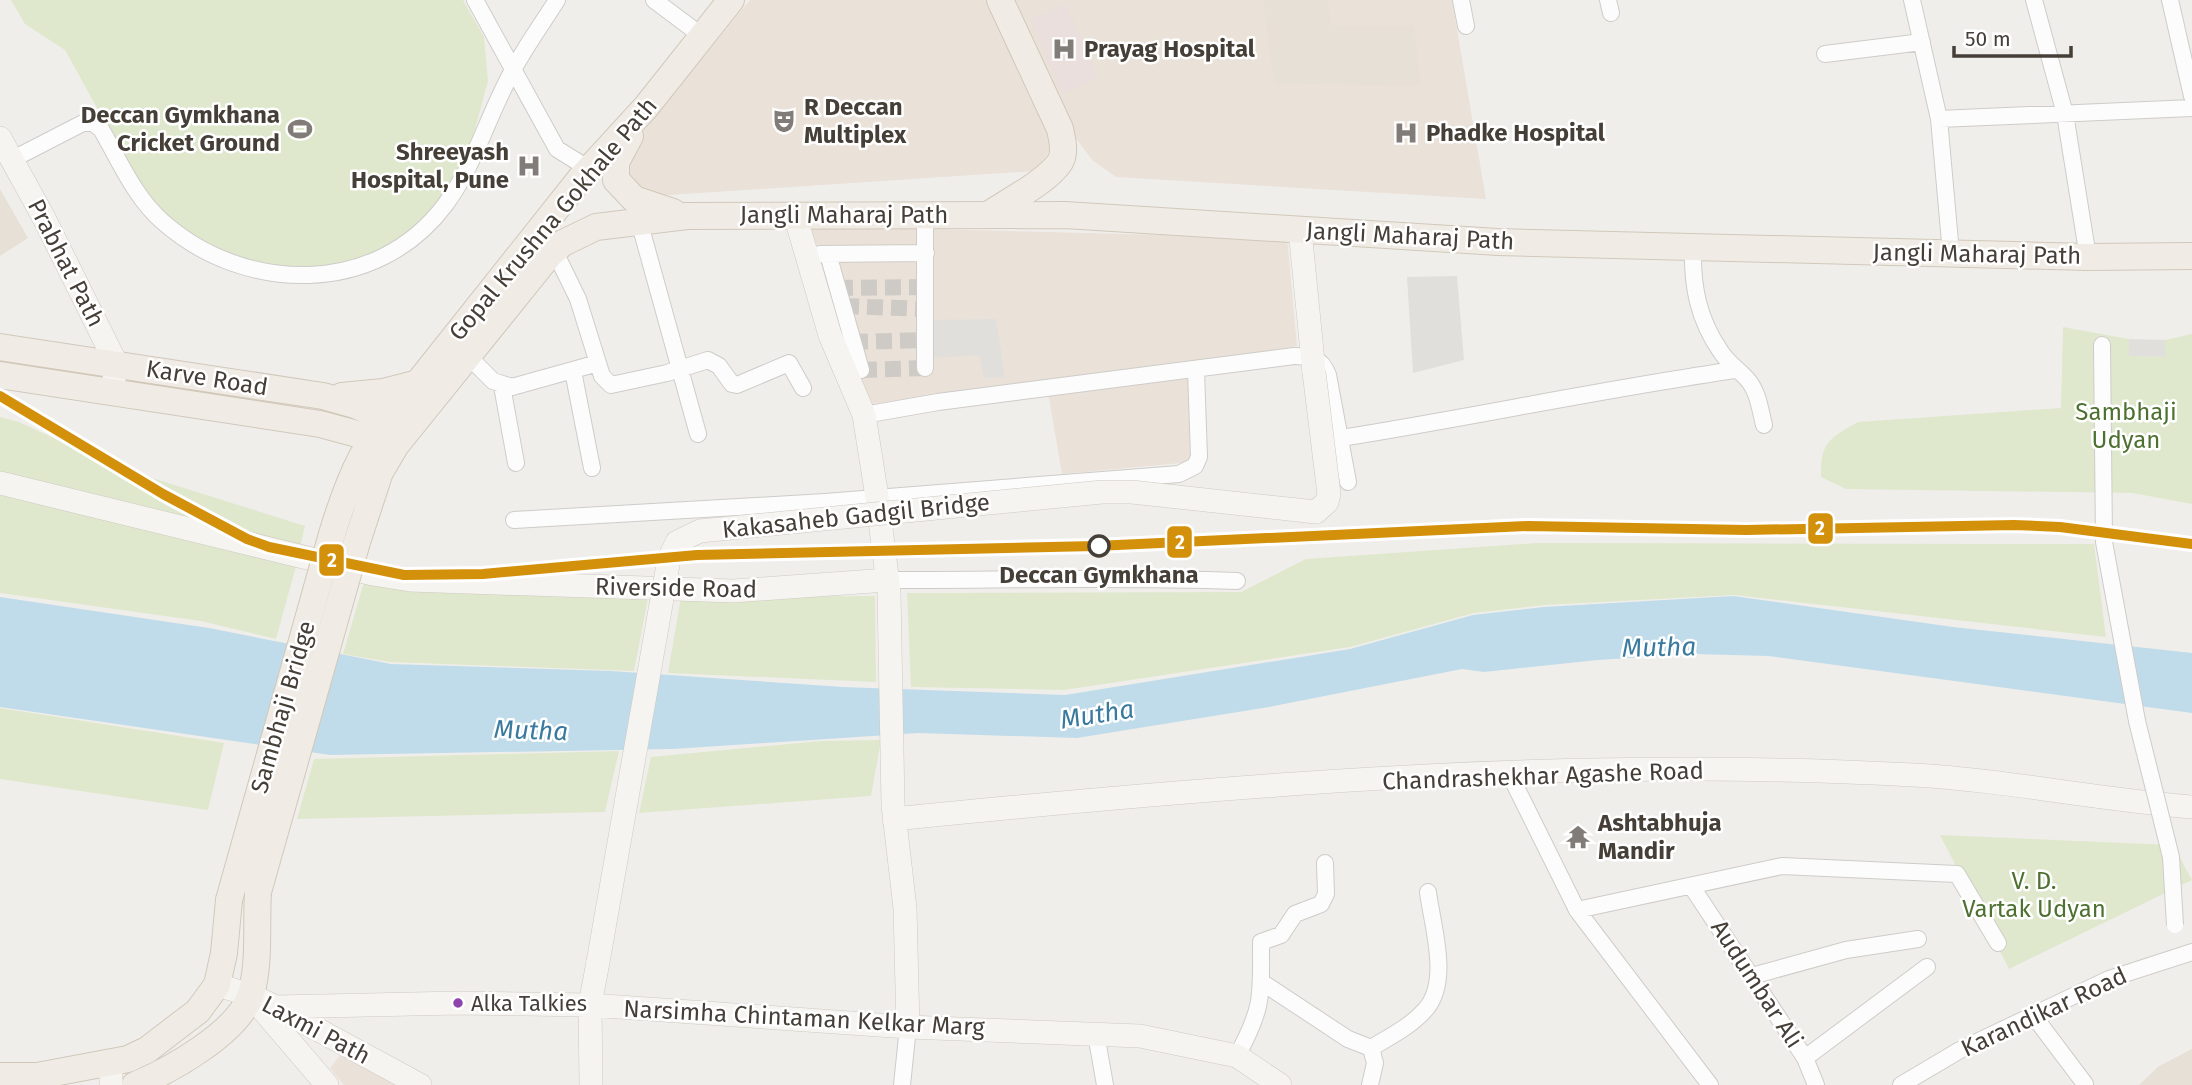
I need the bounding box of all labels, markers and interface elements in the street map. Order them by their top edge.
scale bar [1954,14,2071,58]
text: 50 m [1965,26,2011,52]
hospital icon: Prayag Hospital [1050,35,1078,63]
place label: Prayag Hospital [1084,35,1256,63]
street label: Gopal Krushna Gokhale Path [443,92,663,346]
place label: R Deccan Multiplex [804,93,907,149]
place label: Deccan Gymkhana Cricket Ground [81,101,280,157]
theatre icon: R Deccan Multiplex [770,107,798,135]
sports icon: Deccan Gymkhana Cricket Ground [286,115,314,143]
hospital icon: Phadke Hospital [1392,119,1420,147]
place label: Phadke Hospital [1426,119,1606,147]
place label: Shreeyash Hospital, Pune [351,138,509,194]
hospital icon: Shreeyash Hospital, Pune [515,152,543,180]
street label: Prabhat Path [22,194,110,332]
street label: Jangli Maharaj Path [740,201,948,229]
street label: Jangli Maharaj Path [1305,217,1515,255]
street label: Jangli Maharaj Path [1872,238,2082,270]
street label: Karve Road [144,355,270,401]
park label: Sambhaji Udyan [2075,398,2177,454]
street label: Kakasaheb Gadgil Bridge [721,488,991,544]
line badge: 2 [1807,512,1834,545]
text: 2 [1815,517,1825,540]
line badge: 2 [1166,525,1193,559]
text: 2 [1175,531,1185,554]
marker: Deccan Gymkhana [1088,535,1110,557]
line badge: 2 [318,543,345,577]
text: 2 [327,549,337,572]
place label: Deccan Gymkhana [999,561,1199,589]
street label: Riverside Road [595,573,757,603]
street label: Sambhaji Bridge [245,618,321,796]
water label: Mutha [1622,631,1696,664]
water label: Mutha [1058,693,1136,736]
water label: Mutha [493,714,569,747]
street label: Chandrashekhar Agashe Road [1382,756,1704,796]
place label: Ashtabhuja Mandir [1597,809,1722,865]
temple icon: Ashtabhuja Mandir [1564,823,1592,851]
park label: V. D. Vartak Udyan [1962,867,2106,923]
street label: Audumbar Ali [1705,915,1809,1053]
street label: Karandikar Road [1957,961,2131,1063]
street label: Laxmi Path [257,990,375,1070]
place label: Alka Talkies [471,990,587,1017]
street label: Narsimha Chintaman Kelkar Marg [623,995,986,1041]
marker: Alka Talkies [451,996,465,1010]

